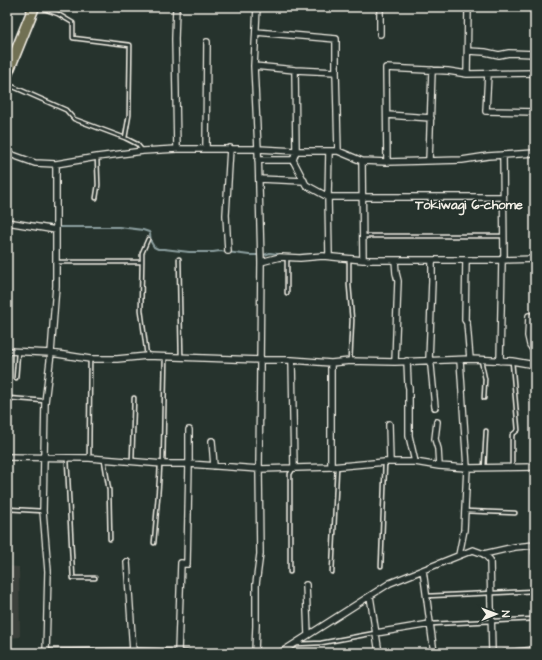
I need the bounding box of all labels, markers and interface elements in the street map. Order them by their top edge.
district label: Tokiwagi 6-chome [414,196,523,216]
north arrow [476,594,516,634]
text: N [498,610,513,618]

